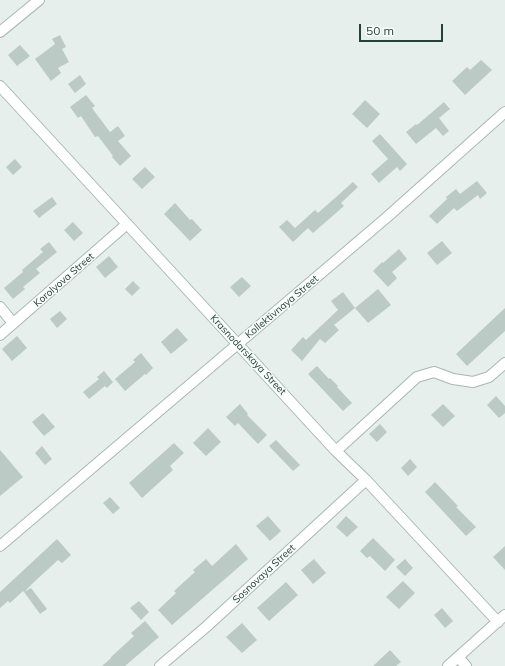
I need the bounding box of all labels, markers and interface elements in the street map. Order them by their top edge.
scale bar [361,16,445,42]
text: 50 m [366,23,394,38]
street label: Korolyova Street [31,251,97,309]
street label: Kollektivnaya Street [243,273,321,341]
street label: Krasnodarskaya Street [208,312,288,398]
street label: Sosnovaya Street [230,542,298,606]

